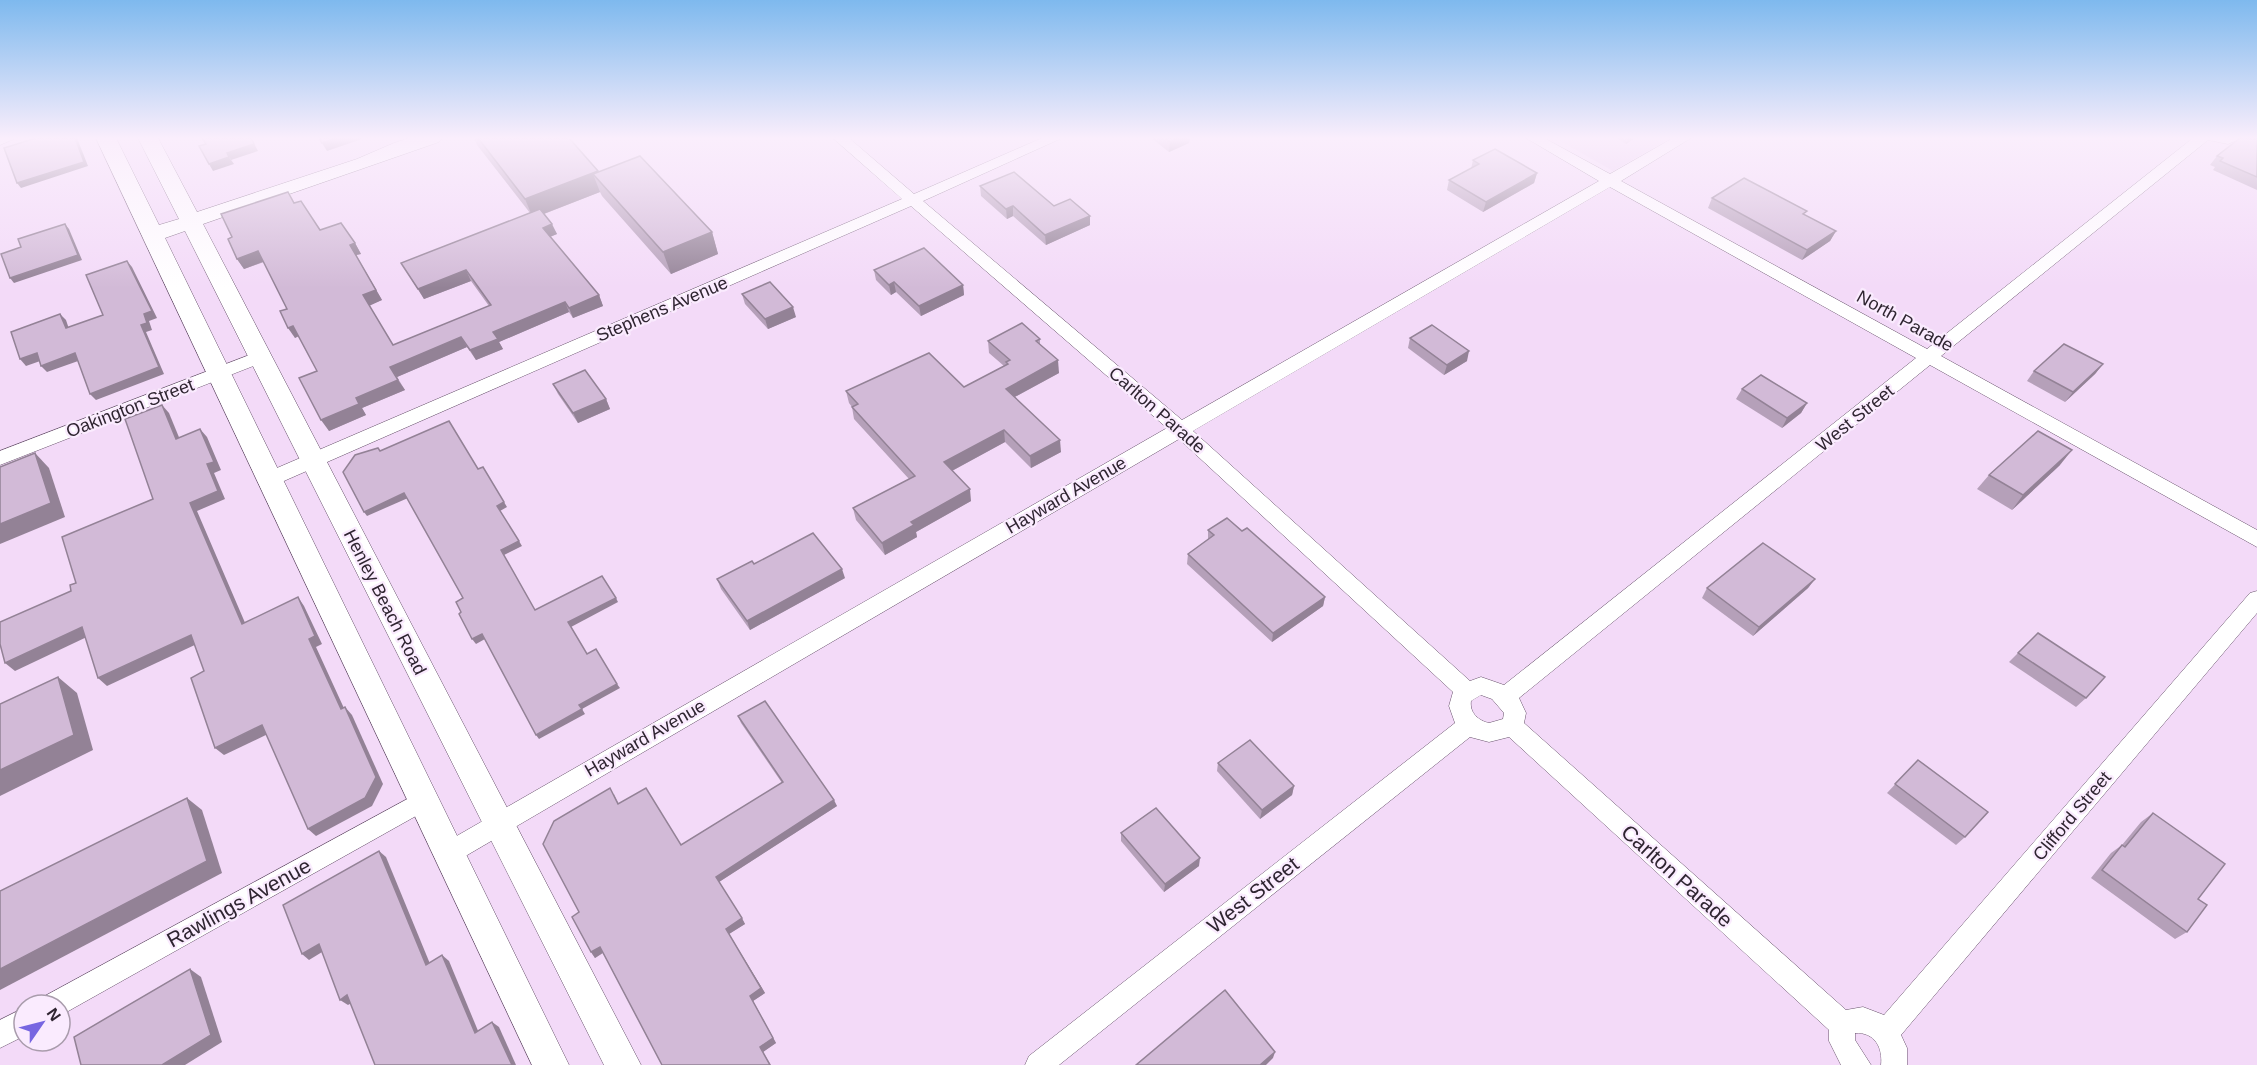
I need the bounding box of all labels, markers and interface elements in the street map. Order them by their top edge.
street label: Stephens Avenue [593,272,731,346]
street label: North Parade [1853,286,1957,356]
street label: Carlton Parade [1105,363,1209,457]
street label: Oakington Street [63,374,197,442]
street label: West Street [1812,381,1898,455]
street label: Hayward Avenue [1002,452,1130,538]
street label: Henley Beach Road [340,526,430,678]
street label: Hayward Avenue [581,695,709,781]
street label: Clifford Street [2029,768,2115,864]
street label: Carlton Parade [1617,820,1738,931]
street label: West Street [1203,852,1303,937]
street label: Rawlings Avenue [163,854,315,952]
north arrow [12,993,72,1053]
text: N [44,1005,64,1024]

